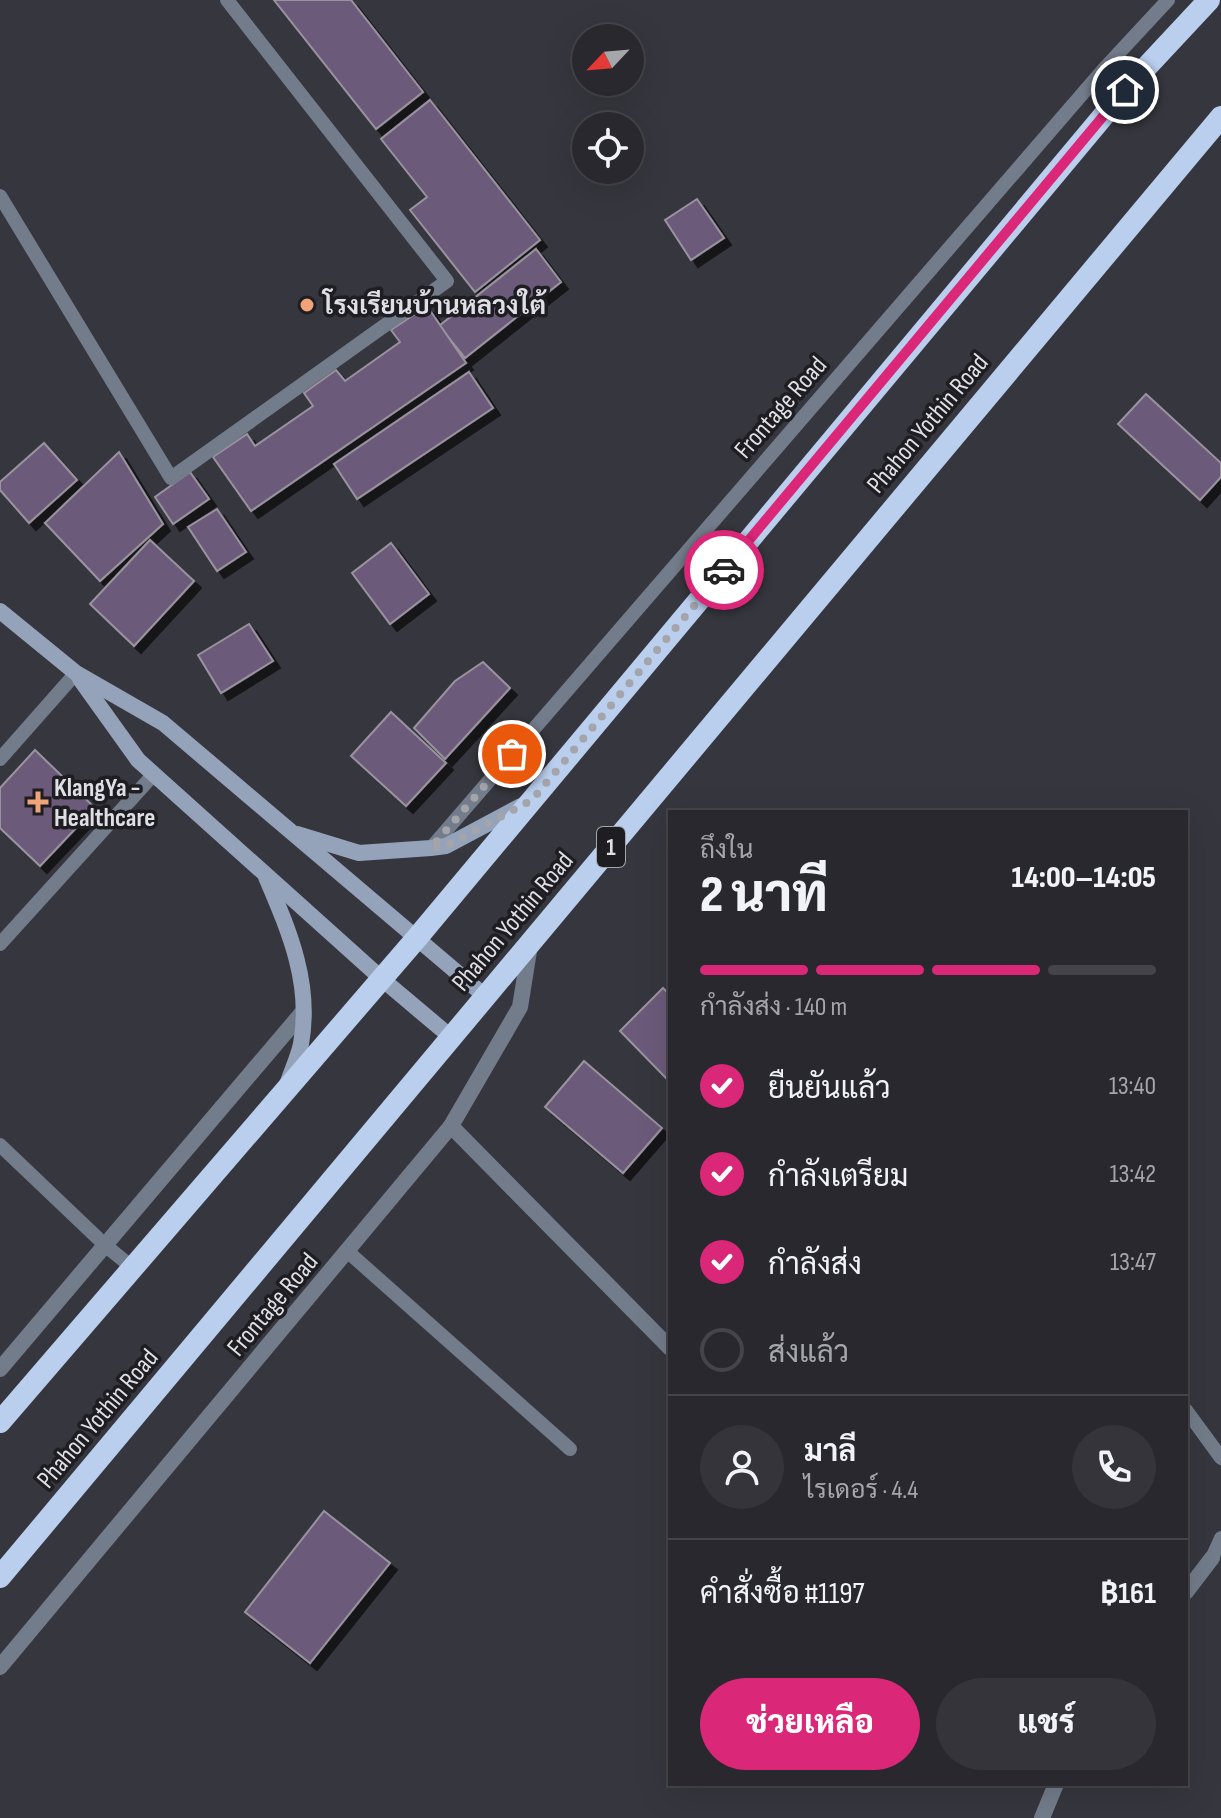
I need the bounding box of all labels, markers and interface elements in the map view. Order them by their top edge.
north arrow [572,24,644,96]
map controls [572,24,644,184]
pin [1091,56,1159,124]
icon: home [1103,68,1147,112]
button: locate [572,112,644,184]
place label: โรงเรียนบ้านหลวงใต้ [321,288,547,322]
marker: โรงเรียนบ้านหลวงใต้ [298,296,316,314]
street label: Phahon Yothin Road [861,348,995,500]
street label: Frontage Road [728,351,834,465]
courier [684,530,764,610]
icon: car [702,548,746,592]
pin [478,720,546,788]
icon: bag [490,732,534,776]
place label: KlangYa - Healthcare [54,773,155,834]
marker: KlangYa - Healthcare [29,793,47,811]
road number: 1 [597,827,625,867]
text: ถึงใน [700,835,753,866]
street label: Phahon Yothin Road [446,846,580,998]
text: 14:00–14:05 [1012,860,1156,896]
text: 2 นาที [700,864,828,927]
text: กำลังส่ง · 140 m [700,992,847,1023]
icon: check [700,1064,744,1108]
text: ยืนยันแล้ว [768,1071,891,1107]
text: 13:40 [1109,1071,1156,1102]
icon: check [700,1152,744,1196]
text: กำลังเตรียม [768,1159,908,1195]
text: 13:42 [1109,1159,1156,1190]
icon: check [700,1240,744,1284]
street label: Frontage Road [221,1247,325,1363]
text: กำลังส่ง [768,1247,862,1283]
text: 13:47 [1110,1247,1156,1278]
text: ส่งแล้ว [768,1335,849,1371]
street label: Phahon Yothin Road [31,1343,165,1495]
button: person [700,1425,784,1509]
button: phone [1072,1425,1156,1509]
text: มาลี [804,1434,856,1470]
text: ไรเดอร์ · 4.4 [804,1475,918,1506]
text: คำสั่งซื้อ #1197 [700,1576,864,1612]
text: ฿161 [1100,1576,1156,1612]
button: ช่วยเหลือ [700,1678,920,1770]
button: แชร์ [936,1678,1156,1770]

